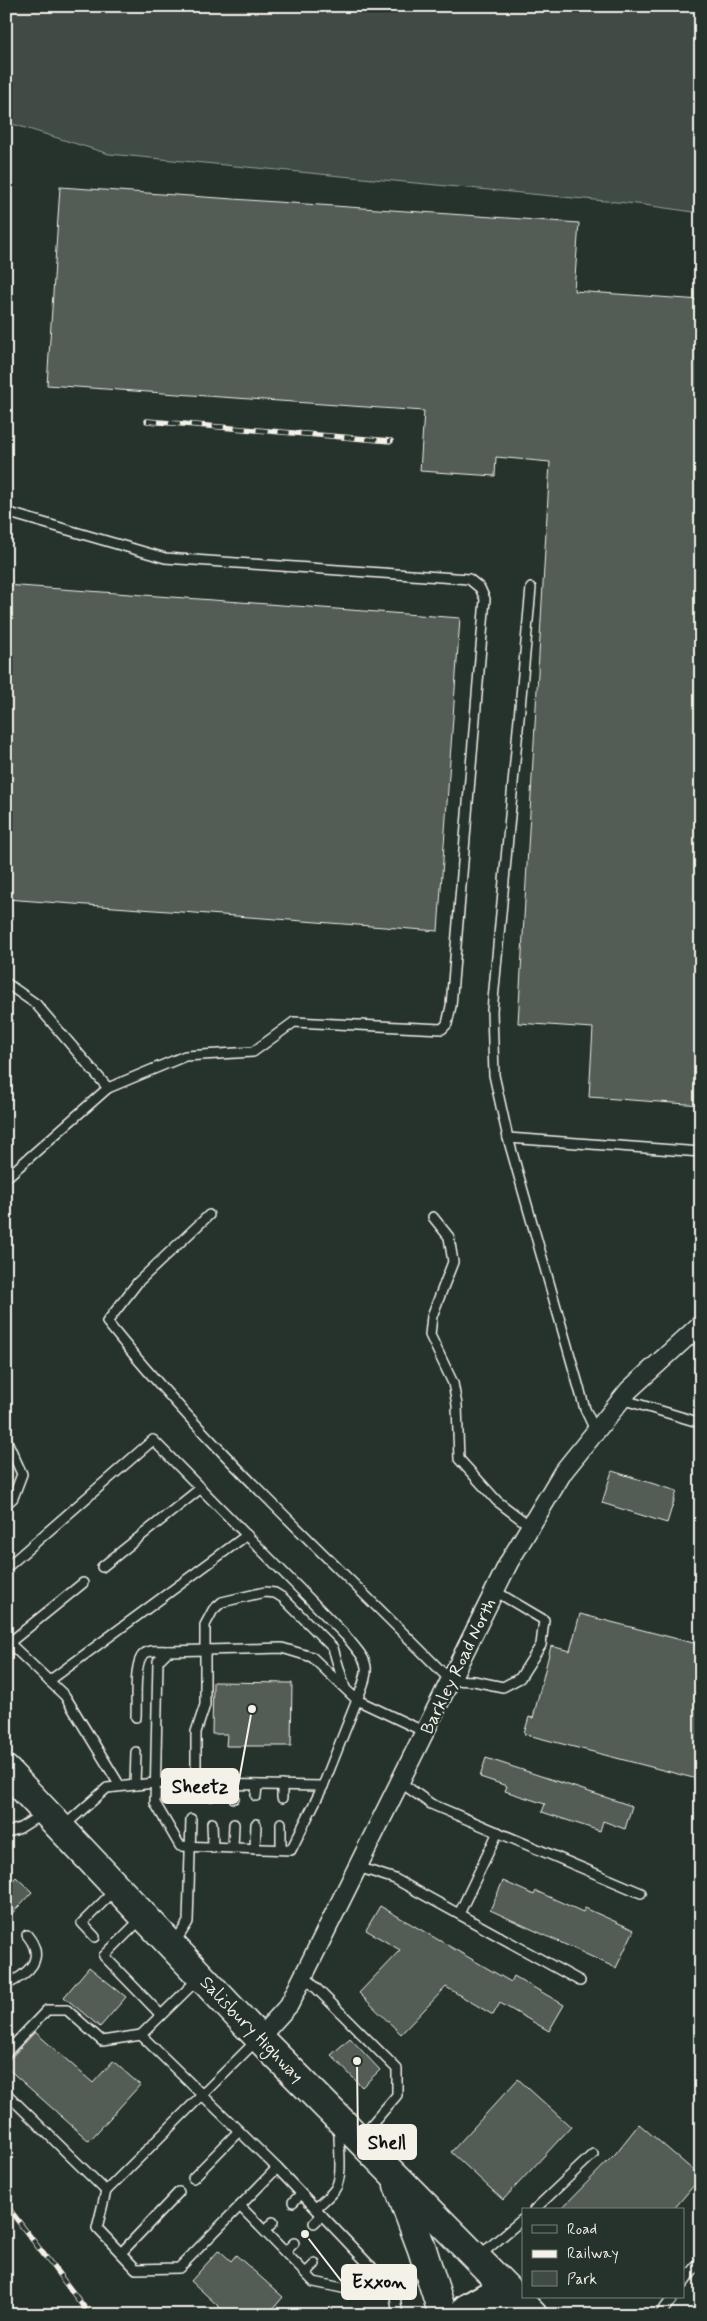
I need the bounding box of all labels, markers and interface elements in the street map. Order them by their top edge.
street label: Barkley Road North [416,1594,502,1739]
callout: Sheetz [162,1769,238,1803]
text: Sheetz [172,1775,229,1800]
street label: Salisbury Highway [193,1971,308,2089]
callout: Shell [358,2125,416,2159]
text: Shell [368,2131,406,2156]
legend [522,2208,684,2298]
text: Road [567,2220,597,2240]
text: Railway [567,2244,619,2264]
callout: Exxon [342,2265,416,2299]
text: Exxon [352,2270,406,2295]
text: Park [567,2270,597,2290]

